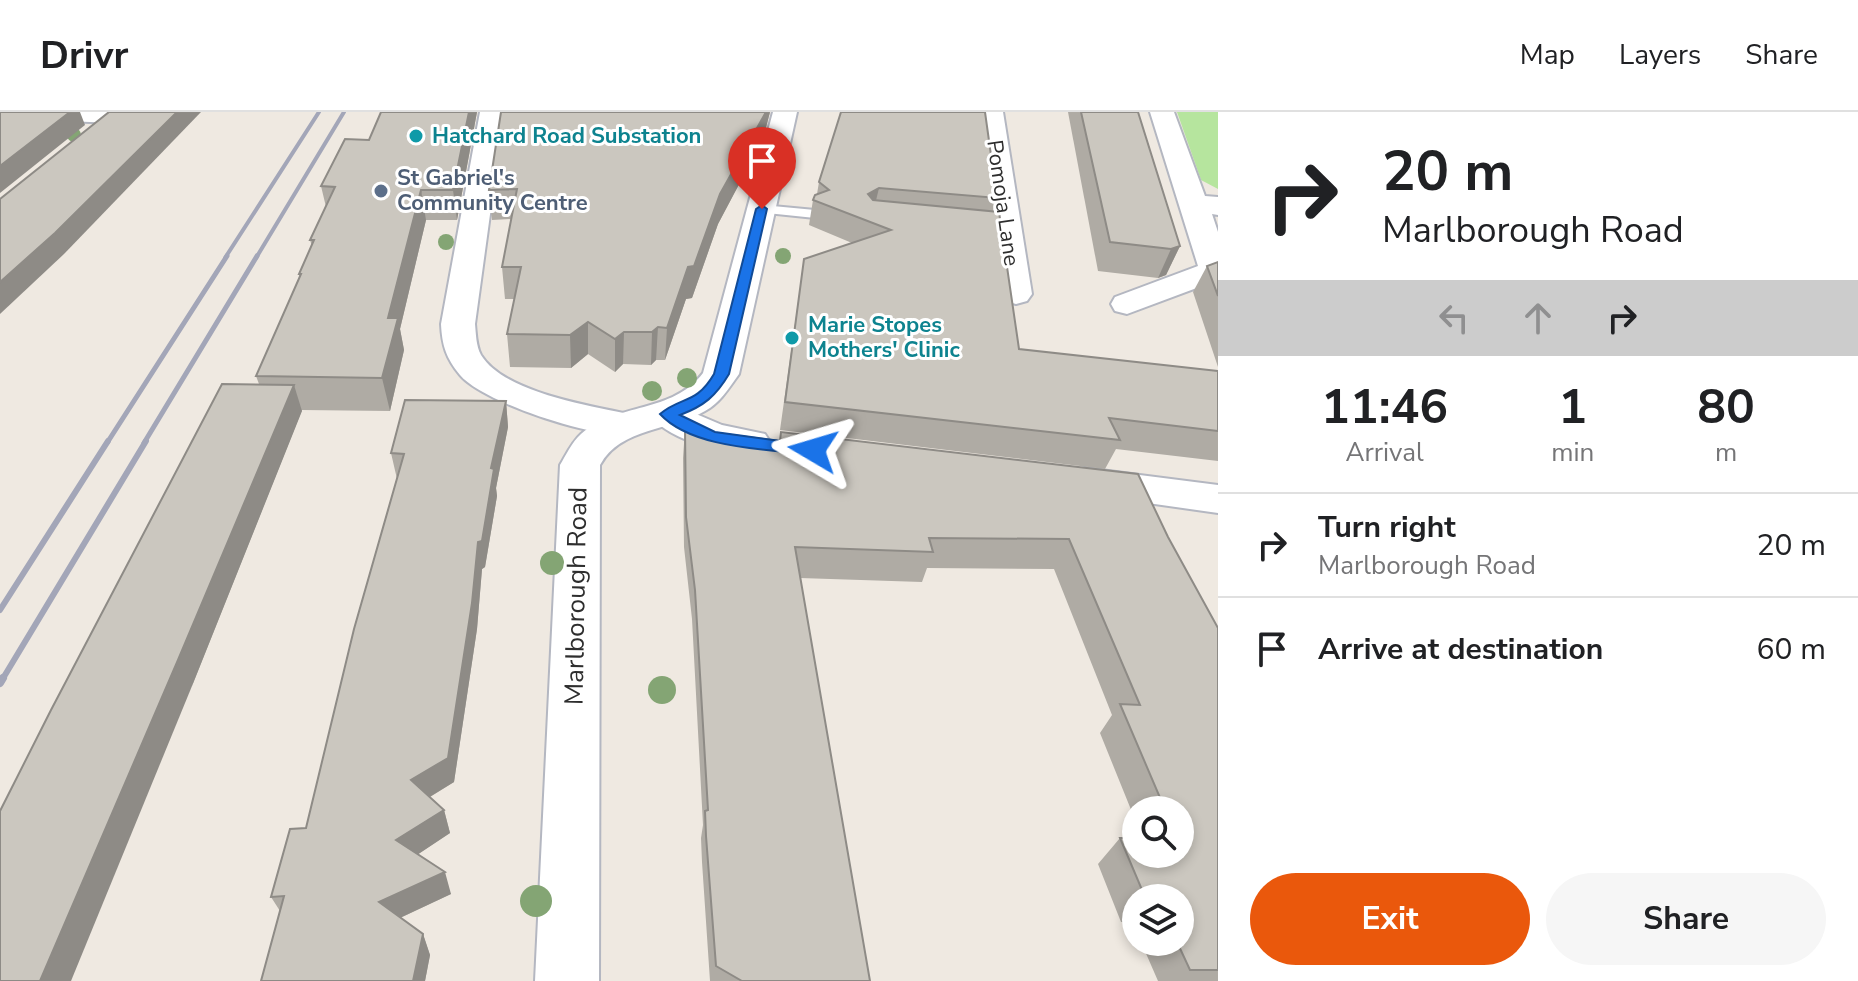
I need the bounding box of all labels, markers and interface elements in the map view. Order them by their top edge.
text: Drivr [40,30,128,81]
text: Map [1520,36,1575,74]
text: Layers [1619,36,1701,74]
text: Share [1745,36,1818,74]
place label: Hatchard Road Substation [432,121,701,151]
marker: Hatchard Road Substation [407,127,425,145]
pin [728,127,796,209]
text: 20 m [1382,133,1513,210]
street label: Pomoja Lane [979,138,1027,268]
icon: arrive [740,139,784,183]
icon: right [1250,144,1354,248]
place label: St Gabriel's Community Centre [397,163,588,218]
marker: St Gabriel's Community Centre [372,182,390,200]
text: Marlborough Road [1382,206,1684,255]
icon: left [1432,296,1476,340]
icon: ahead [1516,296,1560,340]
icon: right [1600,296,1644,340]
place label: Marie Stopes Mothers' Clinic [808,310,960,365]
marker: Marie Stopes Mothers' Clinic [783,329,801,347]
text: 11:46 [1321,374,1448,440]
text: 1 [1558,374,1587,440]
text: 80 [1697,374,1755,440]
position arrow [771,408,855,492]
text: Arrival [1345,435,1424,470]
text: min [1551,435,1594,470]
text: m [1715,435,1737,470]
street label: Marlborough Road [557,487,595,705]
text: Turn right [1318,507,1456,548]
icon: right [1250,523,1294,567]
text: 20 m [1757,525,1826,566]
text: Marlborough Road [1318,548,1536,583]
icon: arrive [1250,627,1294,671]
text: Arrive at destination [1318,629,1603,670]
text: 60 m [1757,629,1826,670]
map controls [1122,796,1194,956]
button: search [1122,796,1194,868]
button: Exit [1250,873,1530,965]
button: Share [1546,873,1826,965]
button: layers [1122,884,1194,956]

